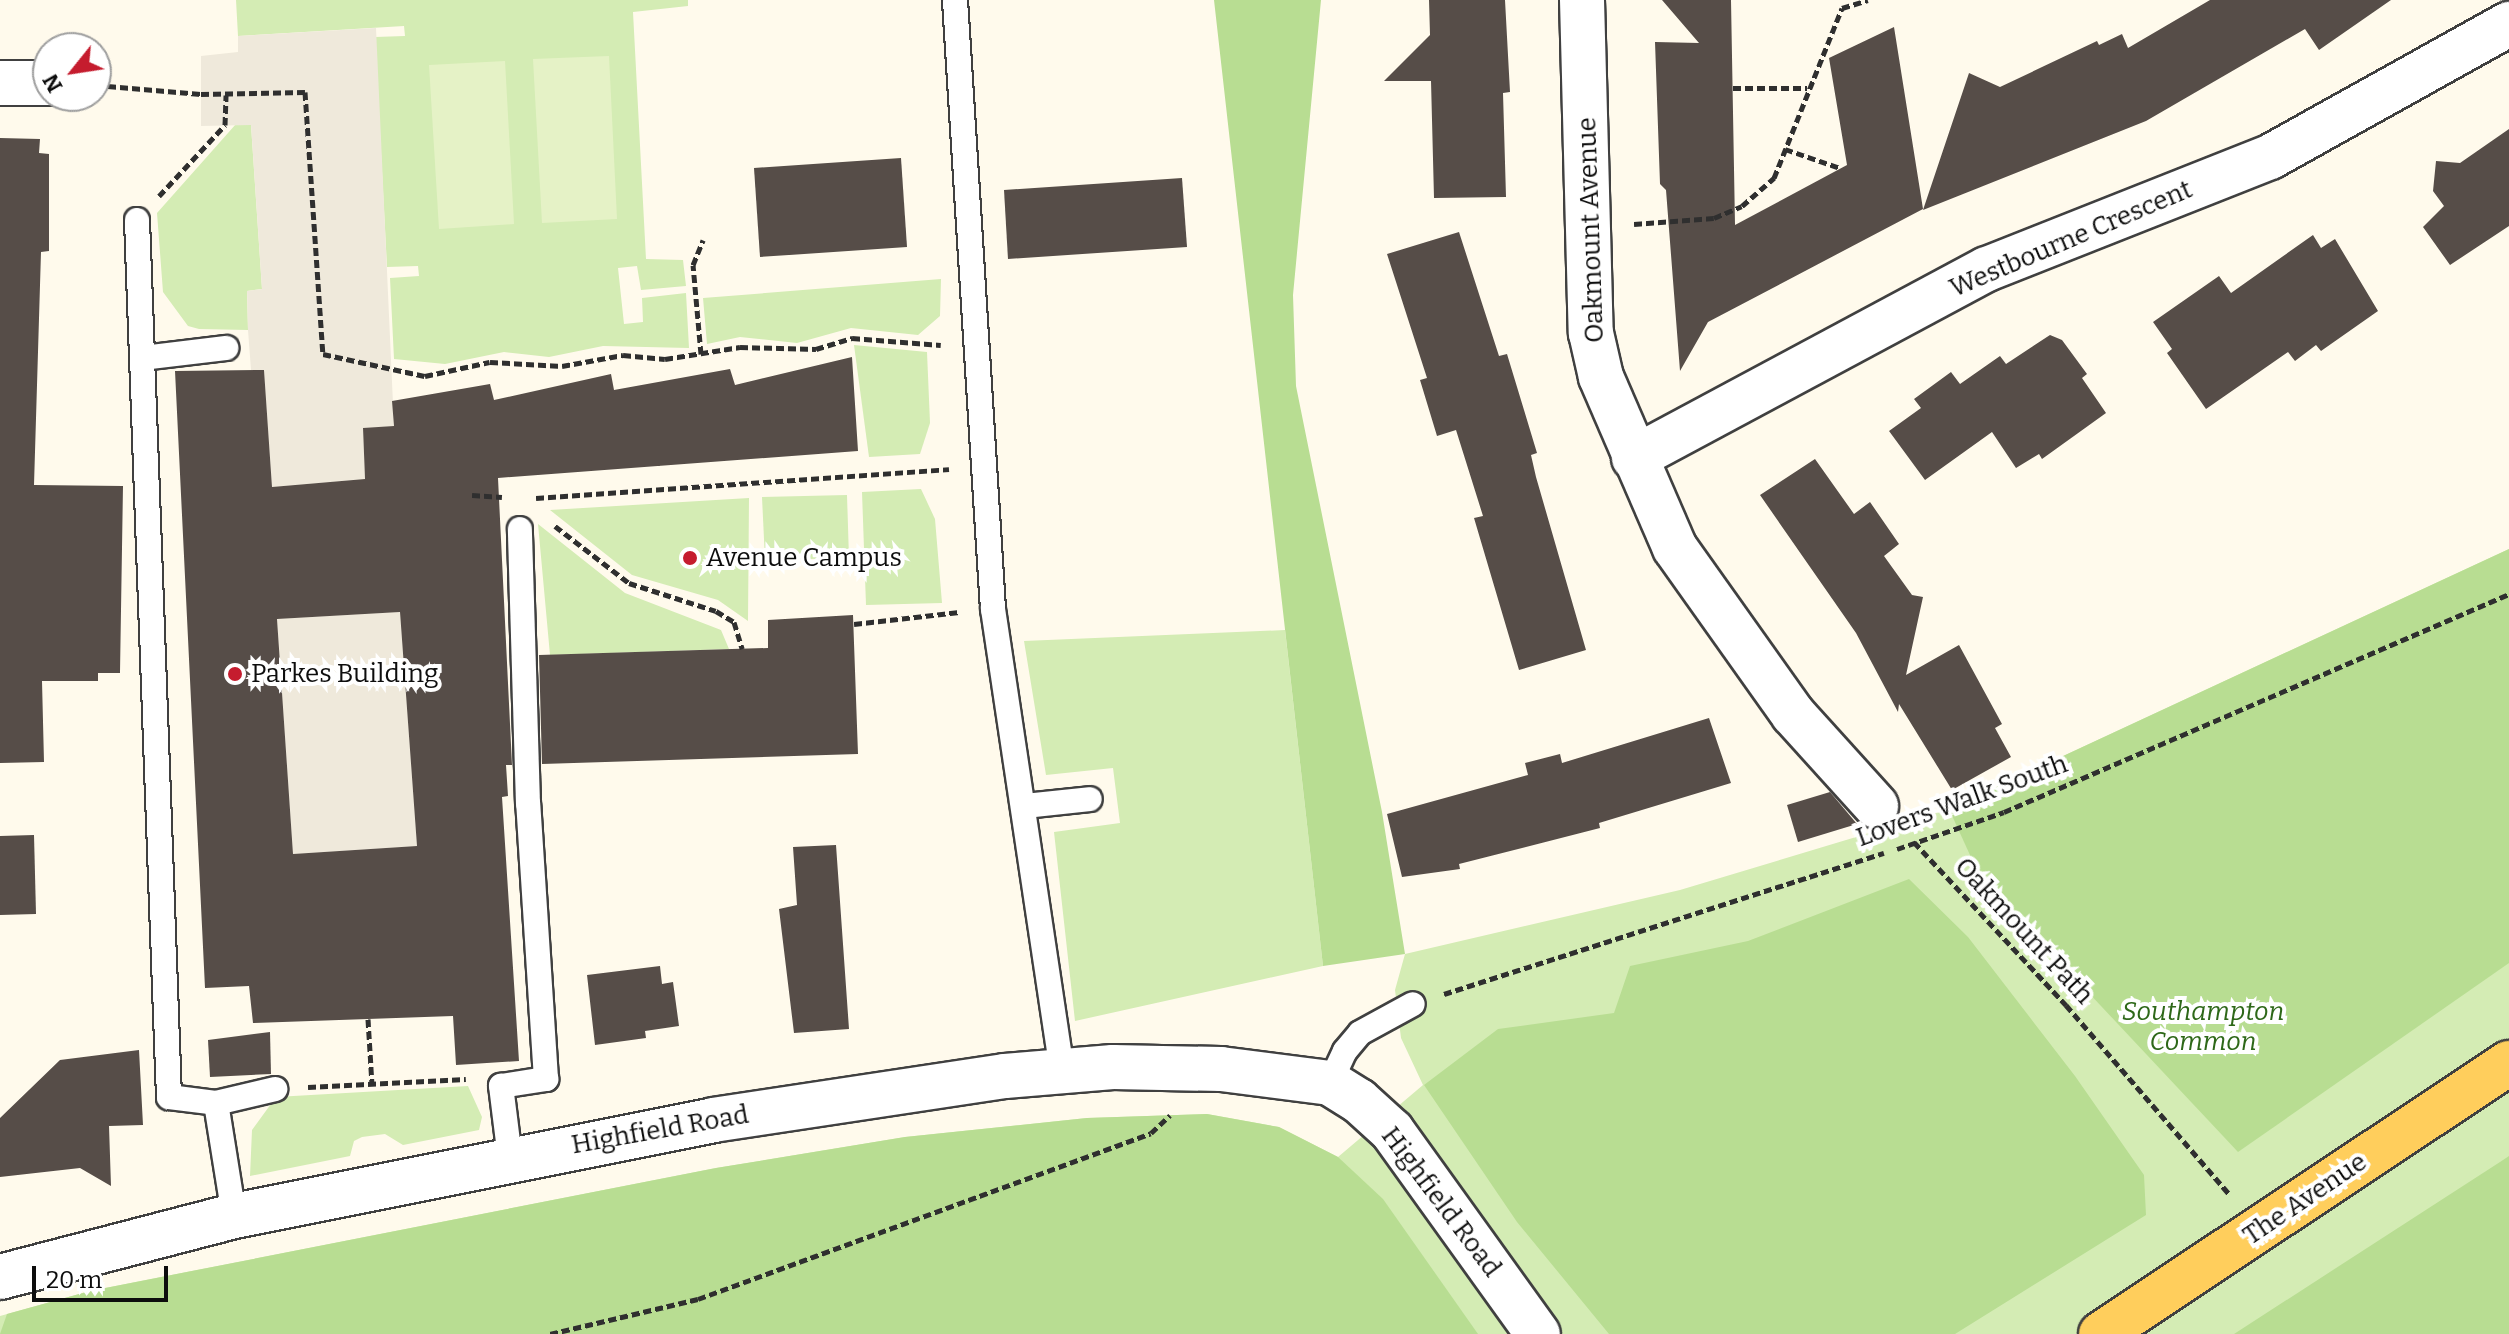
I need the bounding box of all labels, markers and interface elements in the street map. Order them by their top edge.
north arrow [32,32,112,112]
text: N [37,69,68,97]
street label: Oakmount Avenue [1571,117,1611,343]
street label: Westbourne Crescent [1945,174,2197,304]
place label: Avenue Campus [706,542,902,574]
marker: Avenue Campus [681,549,699,567]
place label: Parkes Building [251,658,439,690]
marker: Parkes Building [226,665,244,683]
street label: Lovers Walk South [1852,748,2072,854]
street label: Oakmount Path [1948,851,2100,1011]
park label: Southampton Common [2122,996,2284,1058]
street label: Highfield Road [569,1099,751,1161]
street label: Highfield Road [1375,1121,1507,1283]
street label: The Avenue [2237,1146,2373,1252]
scale bar [36,1250,172,1300]
text: 20 m [46,1266,102,1294]

